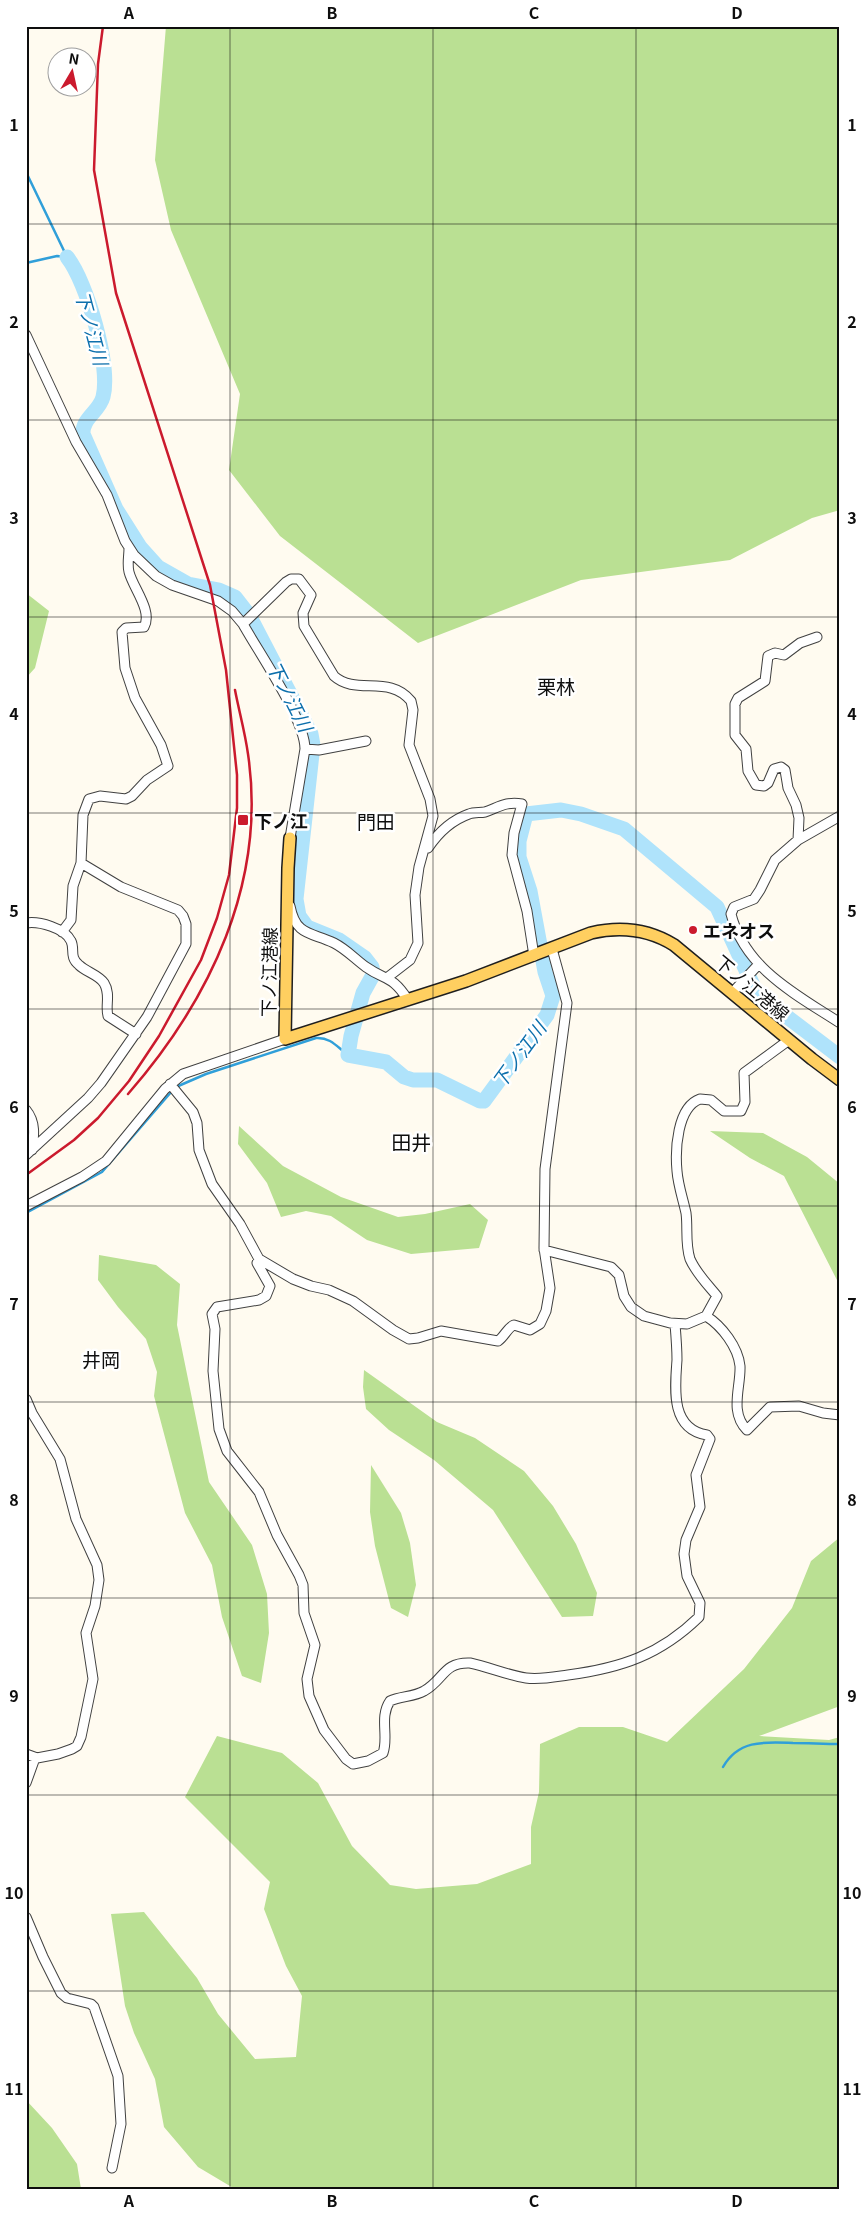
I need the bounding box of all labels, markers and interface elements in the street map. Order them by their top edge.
text: A [123,0,135,24]
text: B [327,0,338,24]
text: C [529,0,540,24]
text: D [731,0,743,24]
text: N [67,47,81,69]
north arrow [48,48,98,98]
text: 1 [9,112,19,136]
text: 1 [847,112,857,136]
water label: 下ノ江川 [70,288,116,370]
text: 2 [9,309,19,333]
text: 2 [847,309,857,333]
text: 3 [9,505,19,529]
text: 3 [847,505,857,529]
water label: 下ノ江川 [262,656,321,738]
district label: 栗林 [537,672,575,699]
text: 4 [9,701,19,725]
text: 4 [847,701,857,725]
place label: 下ノ江 [254,807,308,833]
district label: 門田 [357,807,395,834]
marker: 下ノ江 [236,813,250,827]
text: 5 [9,898,19,922]
text: 5 [847,898,857,922]
place label: エネオス [703,917,775,943]
marker: エネオス [687,924,699,936]
street label: 下ノ江港線 [254,927,282,1017]
street label: 下ノ江港線 [710,948,796,1026]
water label: 下ノ江川 [485,1014,552,1093]
text: 6 [9,1094,19,1118]
text: 6 [847,1094,857,1118]
district label: 田井 [391,1127,431,1156]
text: 7 [9,1291,19,1315]
text: 7 [847,1291,857,1315]
district label: 井岡 [82,1345,120,1372]
text: 8 [9,1487,19,1511]
text: 8 [847,1487,857,1511]
text: 9 [9,1683,19,1707]
text: 9 [847,1683,857,1707]
text: 10 [5,1880,23,1904]
text: 10 [843,1880,861,1904]
text: 11 [5,2076,23,2100]
text: 11 [843,2076,861,2100]
text: A [123,2188,135,2212]
text: B [327,2188,338,2212]
text: C [529,2188,540,2212]
text: D [731,2188,743,2212]

